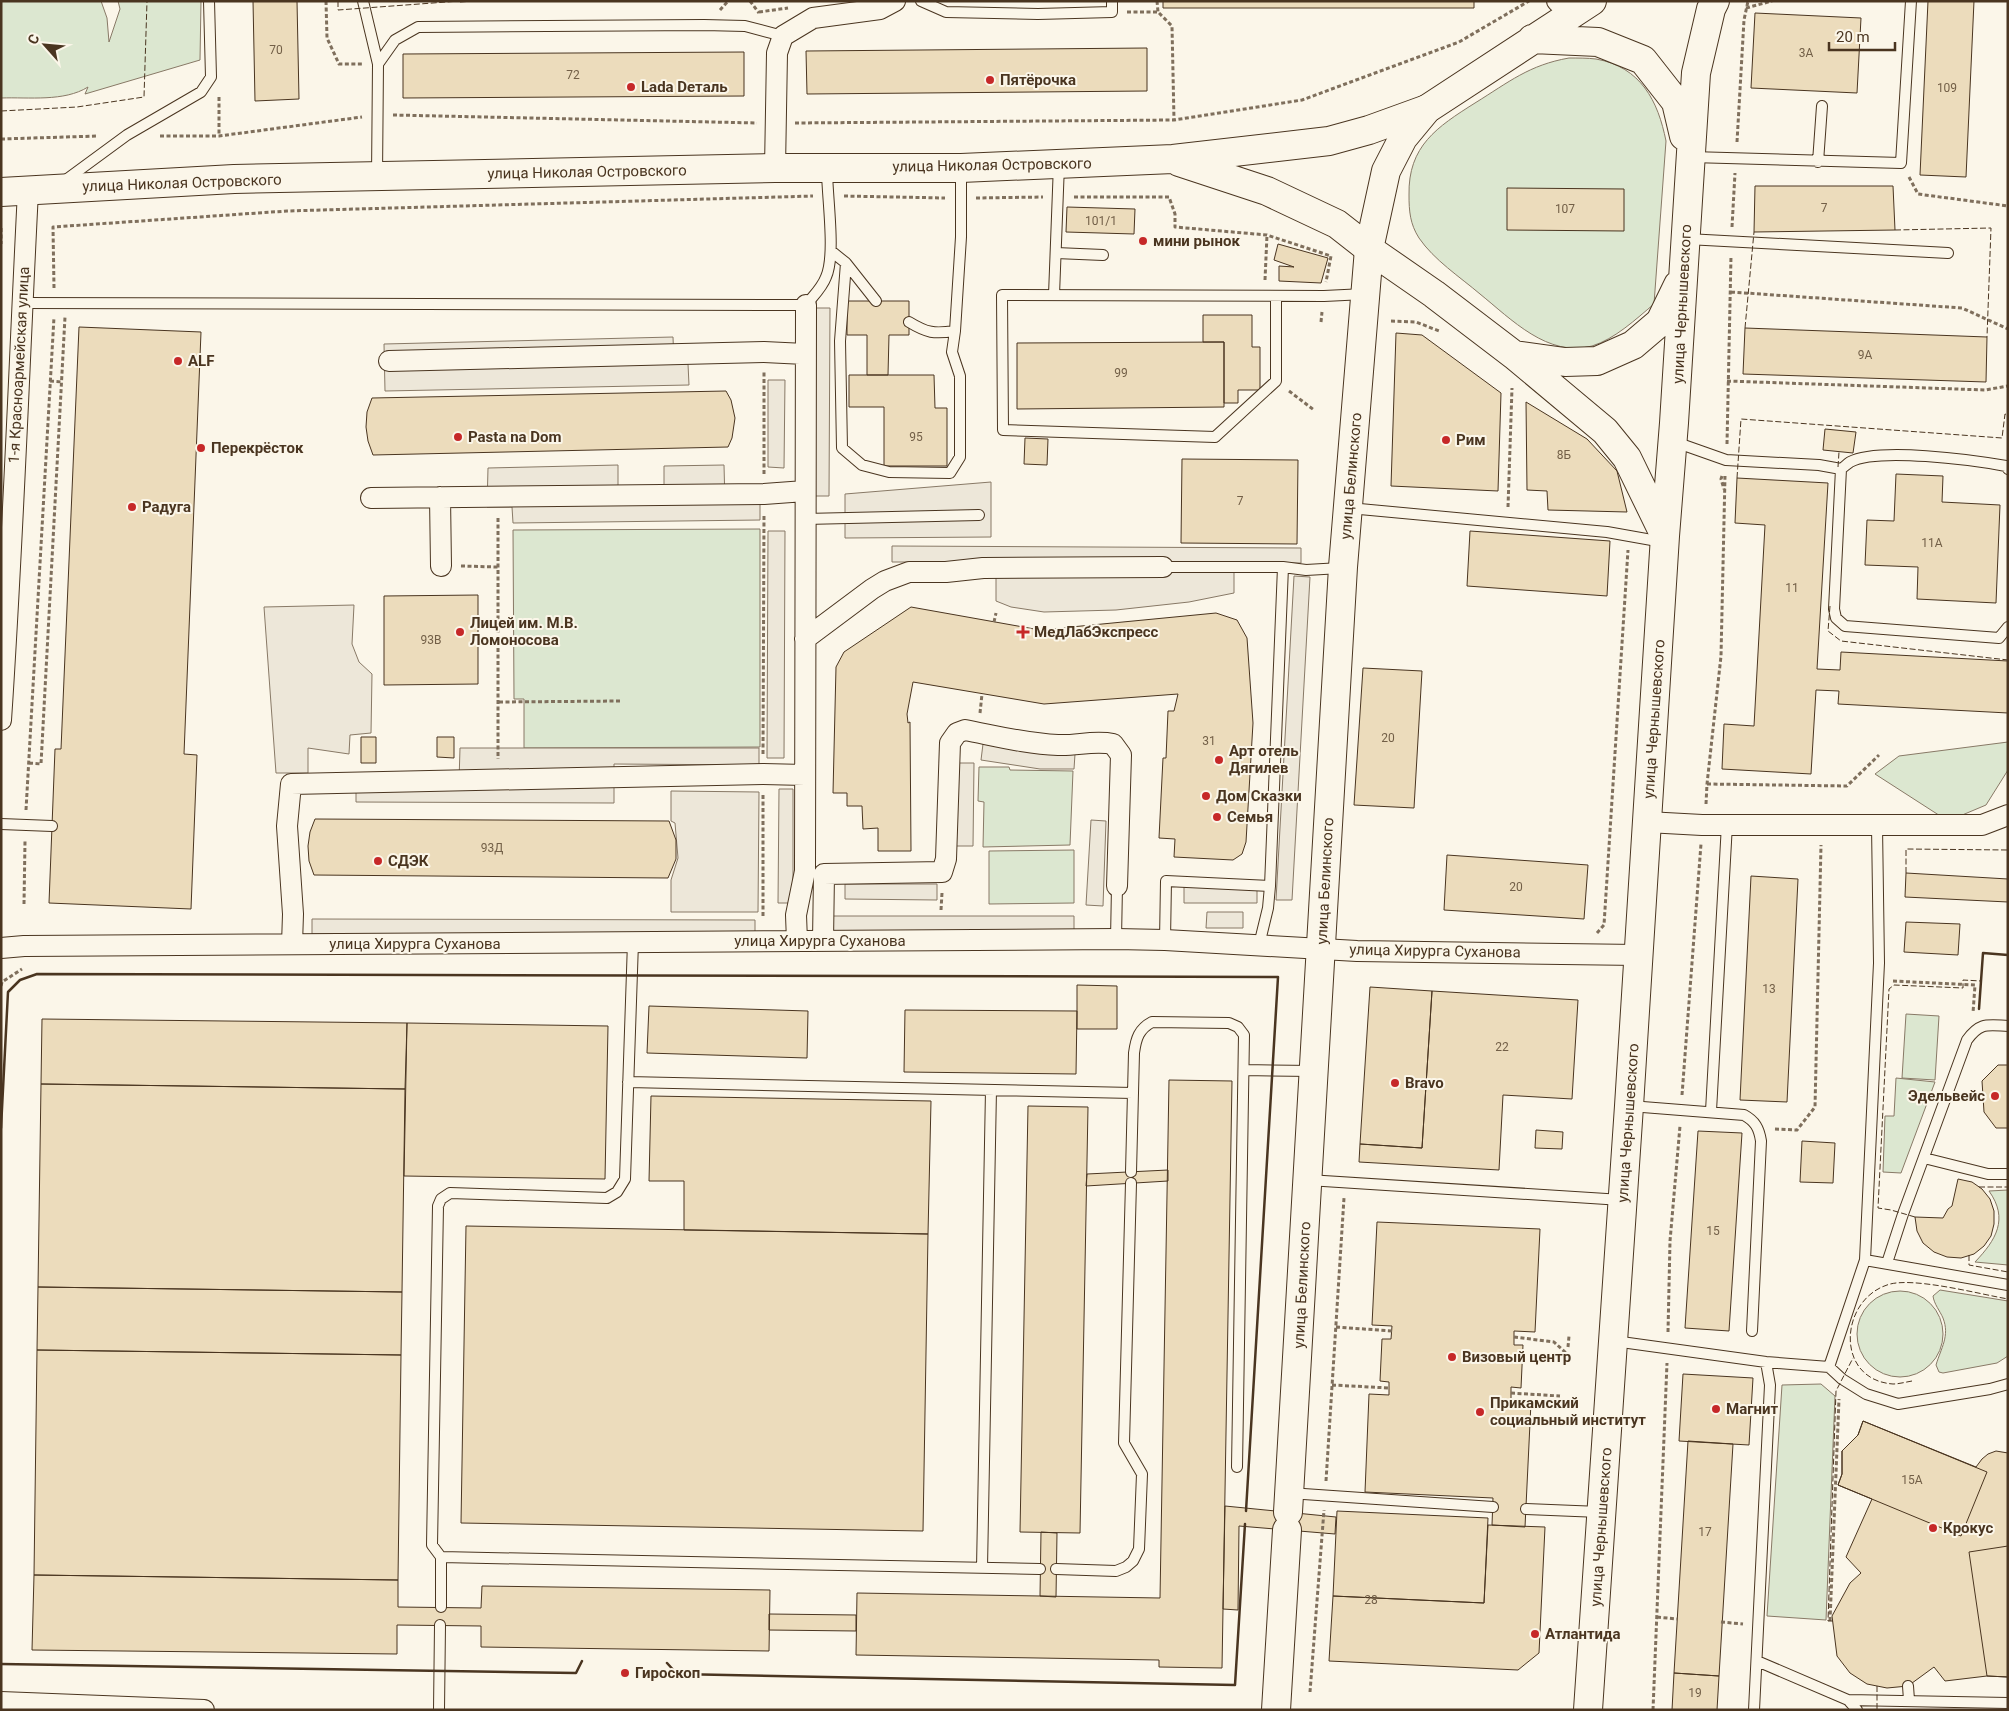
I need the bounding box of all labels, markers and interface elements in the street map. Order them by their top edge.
north arrow [20,20,70,70]
scale bar [1829,20,1895,52]
text: 20 m [1836,28,1870,46]
text: С [24,31,43,47]
house number: 70 [269,43,283,57]
house number: 3А [1799,46,1813,60]
house number: 72 [566,68,580,82]
place label: Пятёрочка [1000,71,1076,89]
marker: Пятёрочка [984,74,996,86]
place label: Lada Dеталь [641,78,728,96]
marker: Lada Dеталь [625,81,637,93]
house number: 109 [1937,81,1957,95]
street label: улица Николая Островского [892,154,1092,176]
street label: улица Николая Островского [487,161,687,183]
street label: улица Николая Островского [82,171,282,195]
house number: 7 [1821,201,1828,215]
house number: 107 [1555,202,1575,216]
house number: 101/1 [1085,214,1117,228]
street label: улица Чернышевского [1669,224,1695,384]
place label: мини рынок [1153,232,1240,250]
marker: мини рынок [1137,235,1149,247]
street label: 1-я Красноармейская улица [5,266,33,464]
house number: 9А [1858,348,1872,362]
place label: ALF [188,352,214,370]
marker: ALF [172,355,184,367]
house number: 99 [1114,366,1128,380]
street label: улица Белинского [1336,412,1366,540]
place label: Pasta na Dom [468,428,562,446]
house number: 95 [909,430,923,444]
marker: Pasta na Dom [452,431,464,443]
place label: Рим [1456,431,1486,449]
marker: Рим [1440,434,1452,446]
place label: Перекрёсток [211,439,304,457]
marker: Перекрёсток [195,442,207,454]
house number: 8Б [1557,448,1572,462]
house number: 7 [1237,494,1244,508]
place label: Радуга [142,498,191,516]
marker: Радуга [126,501,138,513]
house number: 11А [1921,536,1943,550]
house number: 11 [1785,581,1799,595]
place label: Лицей им. М.В. Ломоносова [470,614,578,649]
place label: МедЛабЭкспресс [1034,623,1159,641]
marker: МедЛабЭкспресс [1016,625,1030,639]
marker: Лицей им. М.В. Ломоносова [454,626,466,638]
house number: 93В [421,633,441,647]
street label: улица Чернышевского [1639,639,1669,799]
house number: 20 [1381,731,1395,745]
house number: 31 [1202,734,1216,748]
place label: Арт отель Дягилев [1229,742,1299,777]
marker: Арт отель Дягилев [1213,754,1225,766]
place label: Дом Сказки [1216,787,1302,805]
marker: Дом Сказки [1200,790,1212,802]
place label: Семья [1227,808,1273,826]
marker: Семья [1211,811,1223,823]
street label: улица Белинского [1313,817,1337,945]
house number: 93Д [481,841,503,855]
place label: СДЭК [388,852,429,870]
marker: СДЭК [372,855,384,867]
house number: 20 [1509,880,1523,894]
street label: улица Хирурга Суханова [734,932,906,950]
street label: улица Хирурга Суханова [329,935,501,953]
street label: улица Хирурга Суханова [1349,941,1521,961]
house number: 13 [1762,982,1776,996]
house number: 22 [1495,1040,1509,1054]
street label: улица Чернышевского [1613,1043,1643,1203]
place label: Bravo [1405,1074,1444,1092]
marker: Bravo [1389,1077,1401,1089]
place label: Эдельвейс [1908,1087,1985,1105]
marker: Эдельвейс [1989,1090,2001,1102]
street label: улица Белинского [1290,1221,1314,1349]
house number: 15 [1706,1224,1720,1238]
place label: Визовый центр [1462,1348,1571,1366]
marker: Визовый центр [1446,1351,1458,1363]
place label: Прикамский социальный институт [1490,1394,1646,1429]
place label: Магнит [1726,1400,1778,1418]
marker: Магнит [1710,1403,1722,1415]
marker: Прикамский социальный институт [1474,1406,1486,1418]
street label: улица Чернышевского [1586,1447,1616,1607]
house number: 15А [1901,1473,1923,1487]
place label: Крокус [1943,1519,1993,1537]
marker: Крокус [1927,1522,1939,1534]
house number: 17 [1698,1525,1712,1539]
house number: 28 [1364,1593,1378,1607]
place label: Атлантида [1545,1625,1621,1643]
marker: Атлантида [1529,1628,1541,1640]
place label: Гироскоп [635,1664,700,1682]
marker: Гироскоп [619,1667,631,1679]
house number: 19 [1688,1686,1702,1700]

